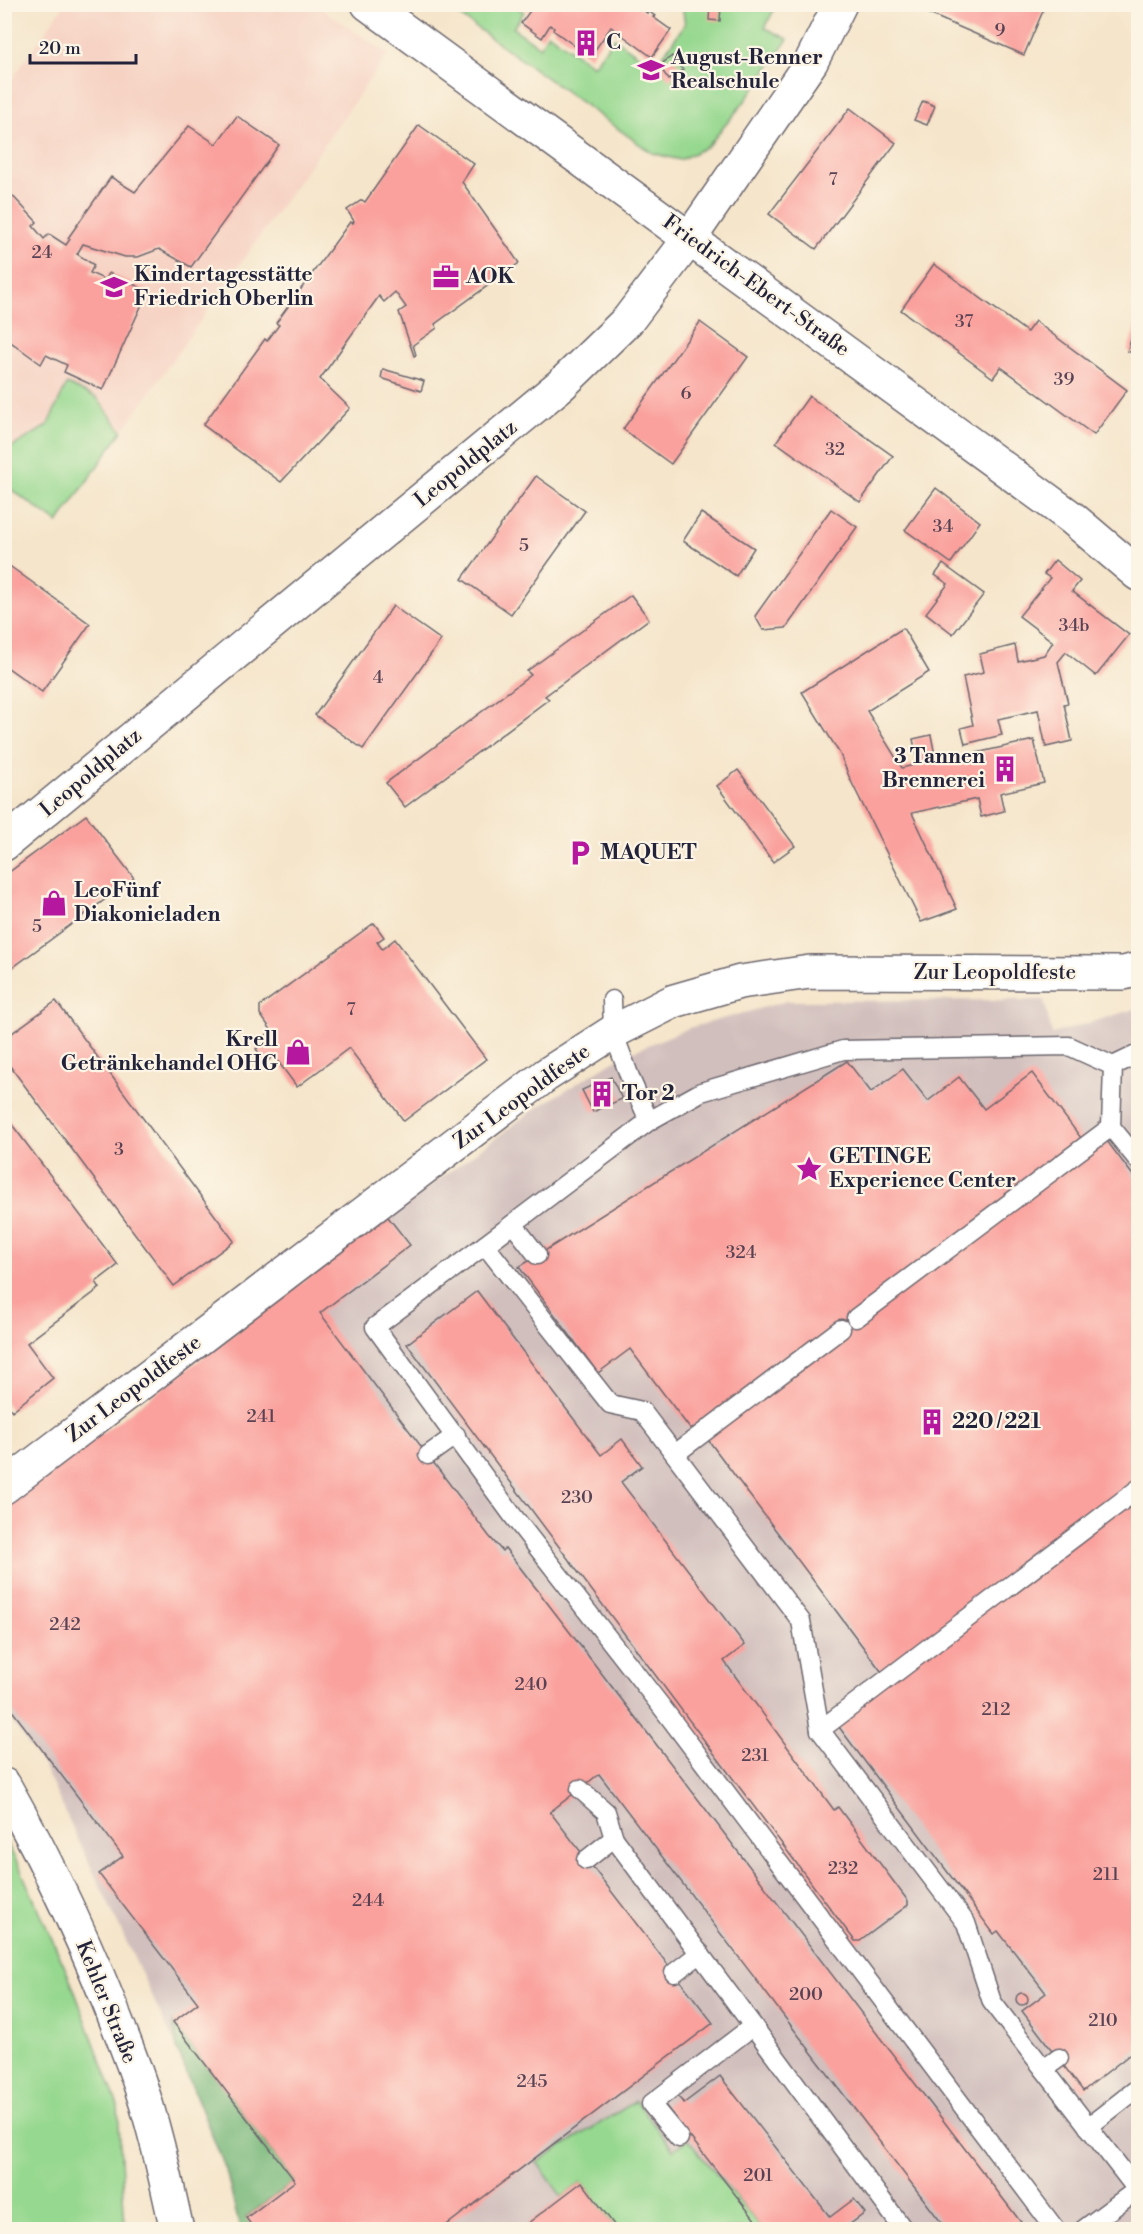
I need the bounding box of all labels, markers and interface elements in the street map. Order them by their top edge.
house number: 9 [995,19,1006,42]
scale bar [30,27,136,65]
building icon: C [571,28,601,58]
place label: C [606,30,621,56]
text: 20 m [39,37,81,60]
place label: August-Renner Realschule [670,45,823,95]
school or university icon: August-Renner Realschule [636,55,666,85]
house number: 7 [828,168,838,191]
street label: Friedrich-Ebert-Straße [657,209,855,363]
house number: 24 [31,241,53,264]
place label: Kindertagesstätte Friedrich Oberlin [134,262,314,312]
office icon: AOK [431,262,461,292]
place label: AOK [465,264,515,290]
school or university icon: Kindertagesstätte Friedrich Oberlin [99,272,129,302]
house number: 37 [955,310,973,333]
house number: 39 [1054,368,1075,391]
house number: 6 [681,382,692,405]
street label: Leopoldplatz [409,415,523,513]
house number: 32 [825,438,845,461]
house number: 34 [933,515,954,538]
house number: 5 [519,534,529,557]
house number: 34b [1058,614,1090,637]
house number: 4 [373,666,384,689]
street label: Leopoldplatz [35,723,147,823]
place label: 3 Tannen Brennerei [882,744,985,794]
building icon: 3 Tannen Brennerei [990,754,1020,784]
parking icon: MAQUET [565,838,595,868]
place label: MAQUET [600,840,697,866]
place label: LeoFünf Diakonieladen [74,878,221,928]
shop icon: LeoFünf Diakonieladen [39,888,69,918]
house number: 5 [32,915,42,938]
street label: Zur Leopoldfeste [914,960,1076,986]
house number: 7 [346,998,356,1021]
place label: Krell Getränkehandel OHG [61,1027,278,1077]
shop icon: Krell Getränkehandel OHG [283,1037,313,1067]
street label: Zur Leopoldfeste [449,1039,595,1155]
building icon: Tor 2 [587,1079,617,1109]
place label: Tor 2 [622,1081,675,1107]
house number: 3 [114,1138,124,1161]
place label: GETINGE Experience Center [829,1144,1016,1194]
place icon: GETINGE Experience Center [794,1154,824,1184]
house number: 324 [725,1241,757,1264]
street label: Zur Leopoldfeste [61,1330,207,1448]
house number: 241 [247,1405,276,1428]
building icon: 220 / 221 [917,1407,947,1437]
place label: 220 / 221 [952,1409,1041,1435]
house number: 230 [561,1486,593,1509]
house number: 242 [49,1613,81,1636]
house number: 240 [514,1673,548,1696]
house number: 212 [982,1698,1010,1721]
house number: 231 [741,1744,769,1767]
house number: 232 [828,1857,858,1880]
house number: 211 [1093,1863,1120,1886]
house number: 244 [352,1889,384,1912]
street label: Kehler Straße [70,1937,142,2067]
house number: 200 [789,1983,823,2006]
house number: 210 [1088,2009,1118,2032]
house number: 245 [516,2070,548,2093]
house number: 201 [743,2164,773,2187]

